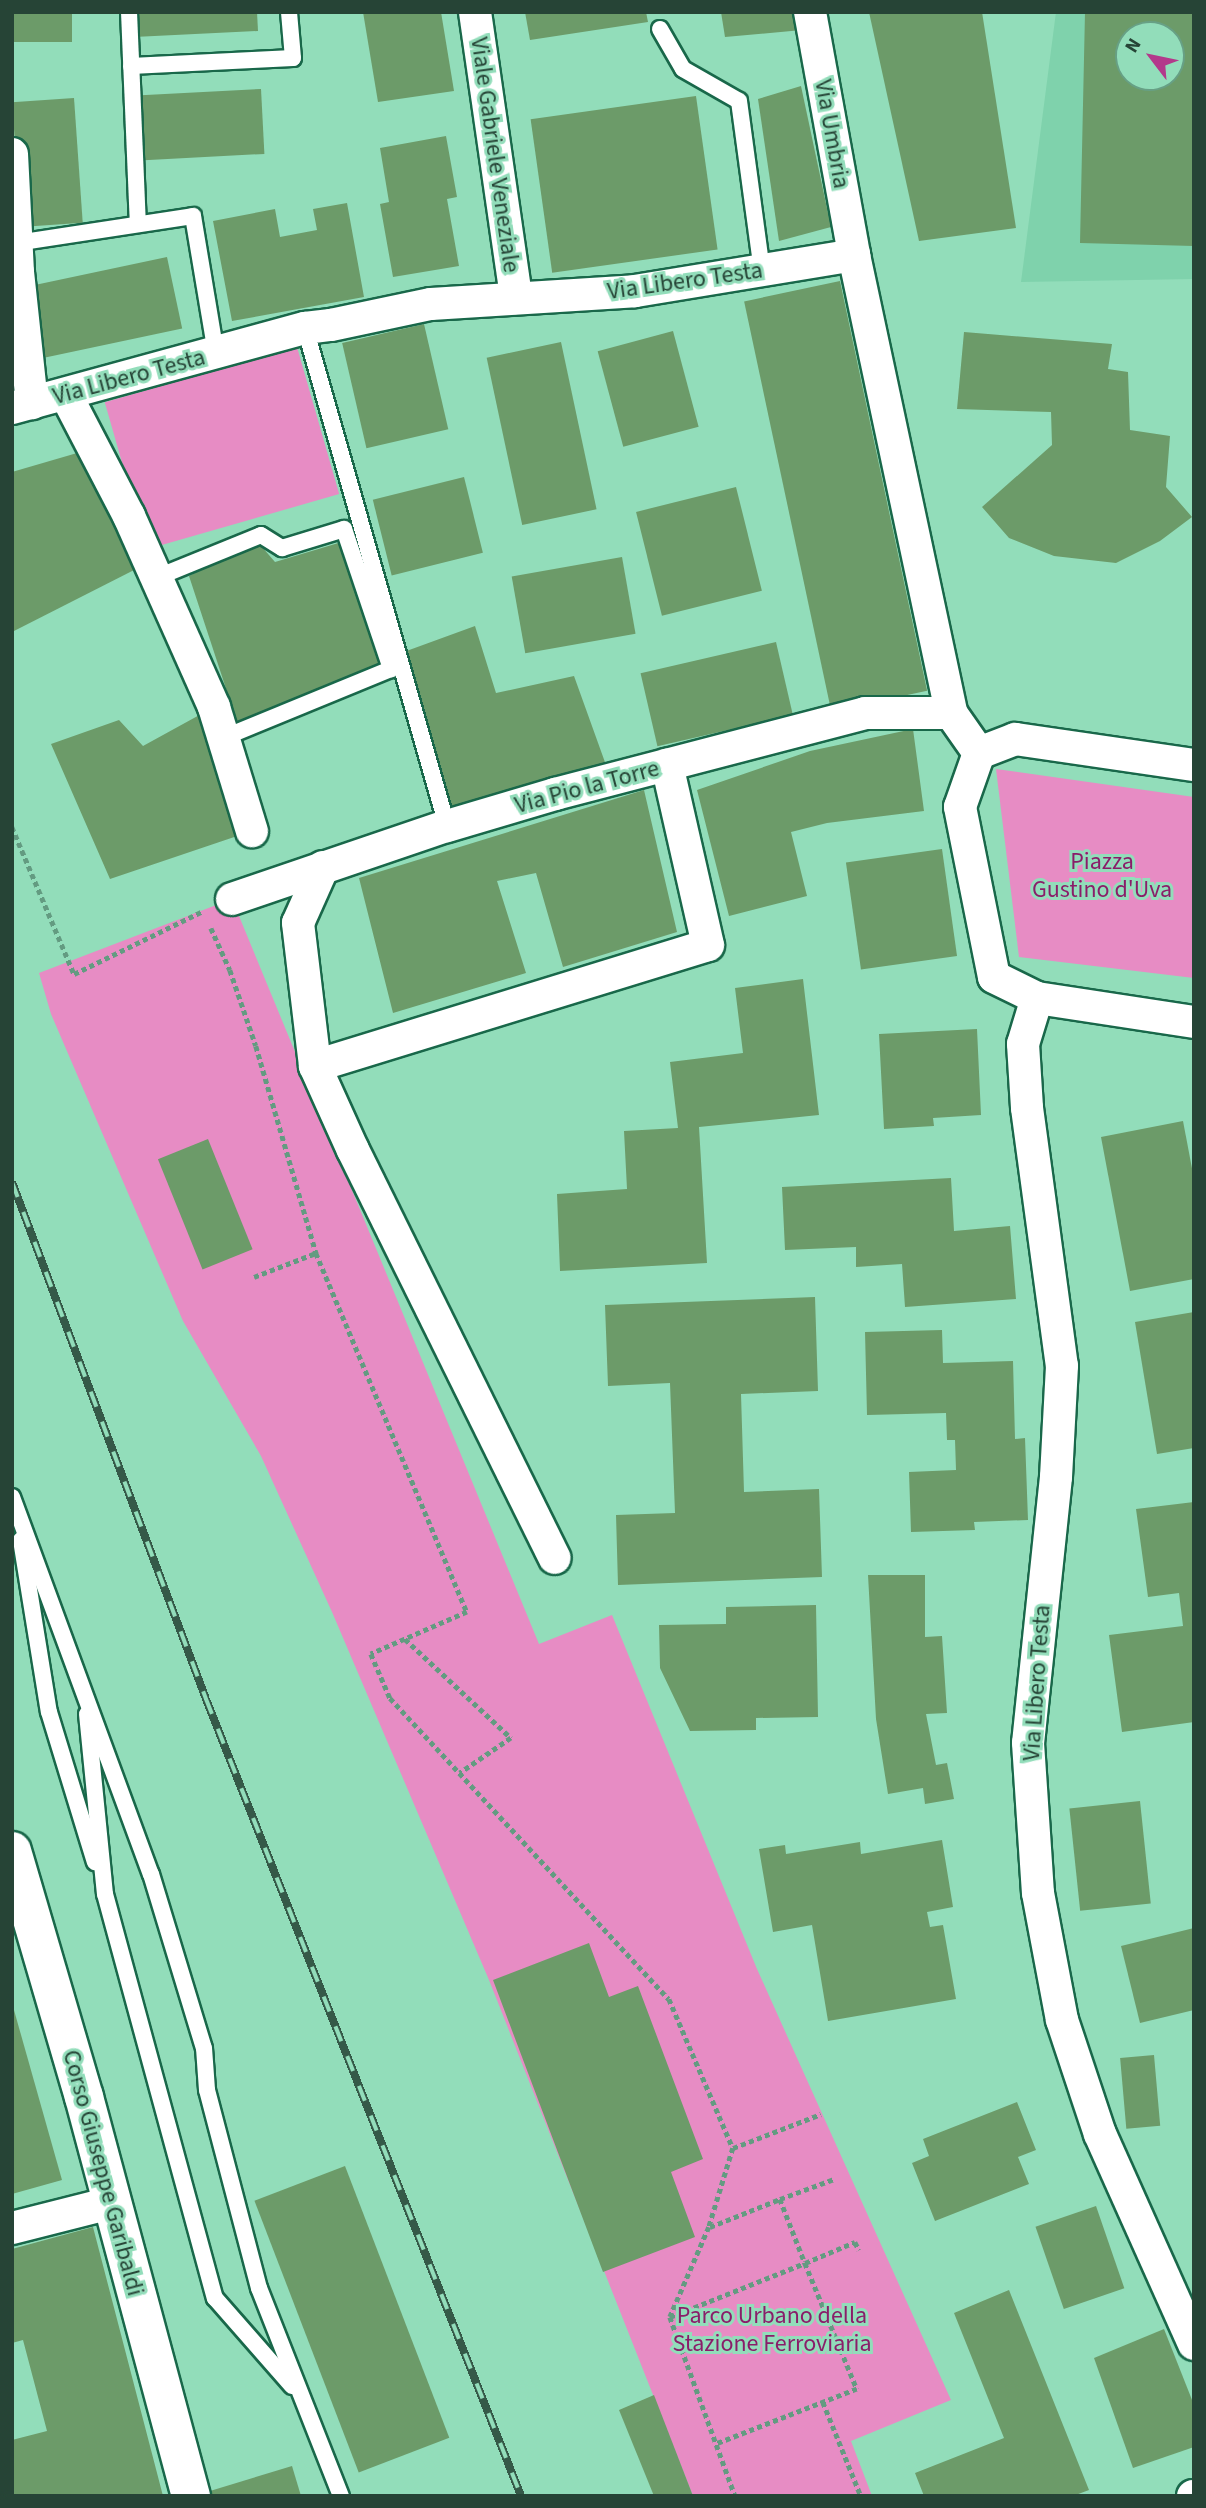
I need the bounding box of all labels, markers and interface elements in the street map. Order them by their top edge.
north arrow [1115,21,1185,91]
text: N [1119,33,1148,58]
street label: Viale Gabriele Veneziale [464,35,526,275]
street label: Via Umbria [808,77,856,191]
street label: Via Libero Testa [606,256,764,306]
street label: Via Libero Testa [50,343,208,411]
street label: Via Pio la Torre [512,754,662,820]
park label: Piazza Gustino d'Uva [1032,848,1172,904]
street label: Via Libero Testa [1017,1604,1057,1762]
street label: Corso Giuseppe Garibaldi [56,2047,150,2299]
park label: Parco Urbano della Stazione Ferroviaria [672,2302,872,2358]

